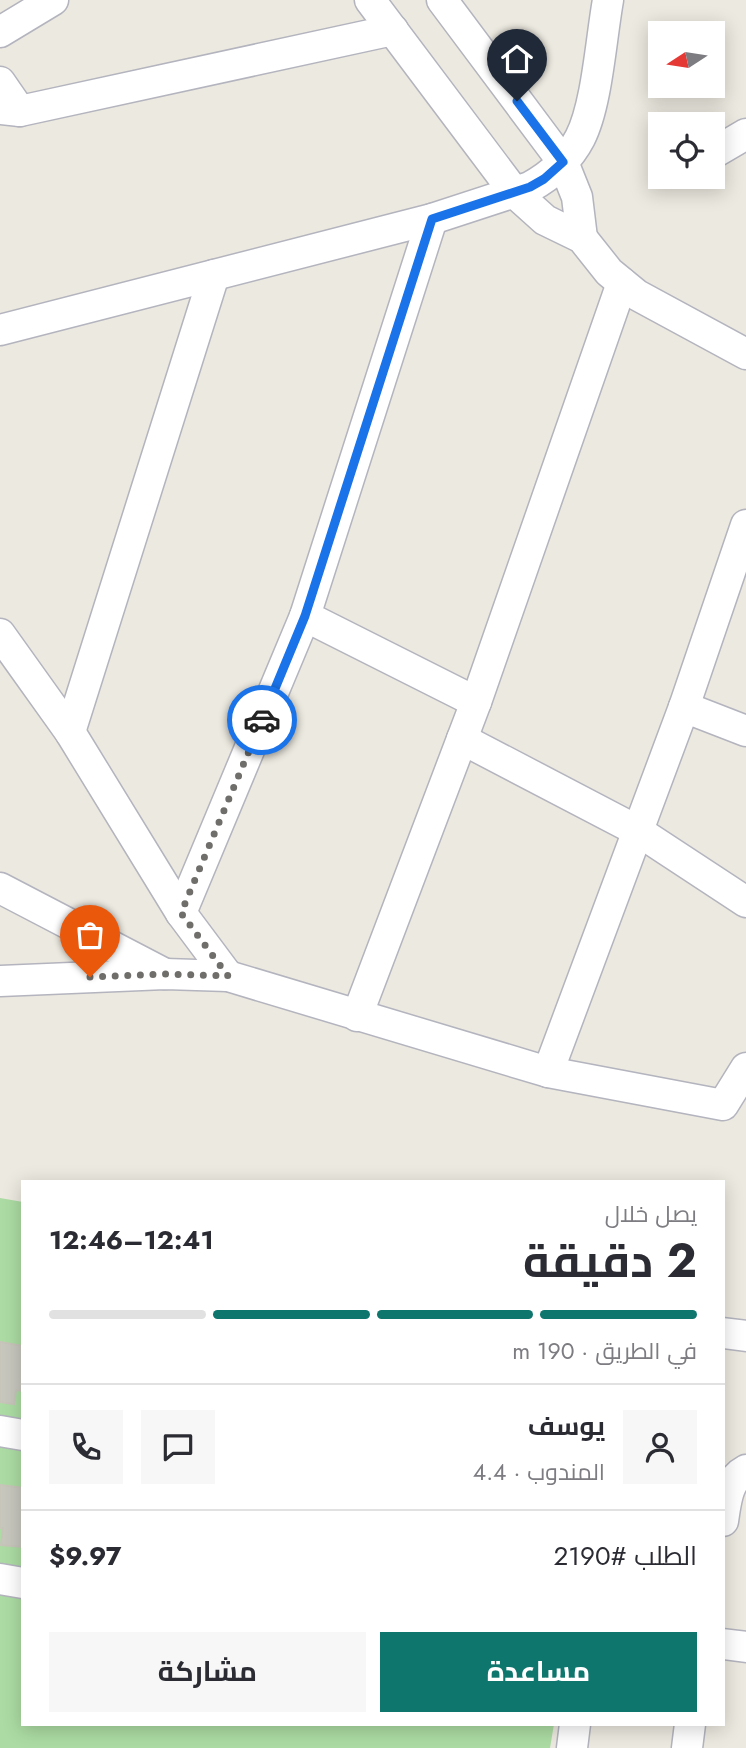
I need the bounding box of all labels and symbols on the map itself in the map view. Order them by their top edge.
north arrow [648,21,724,98]
pin [487,29,547,101]
courier [227,685,297,755]
pin [60,905,120,977]

